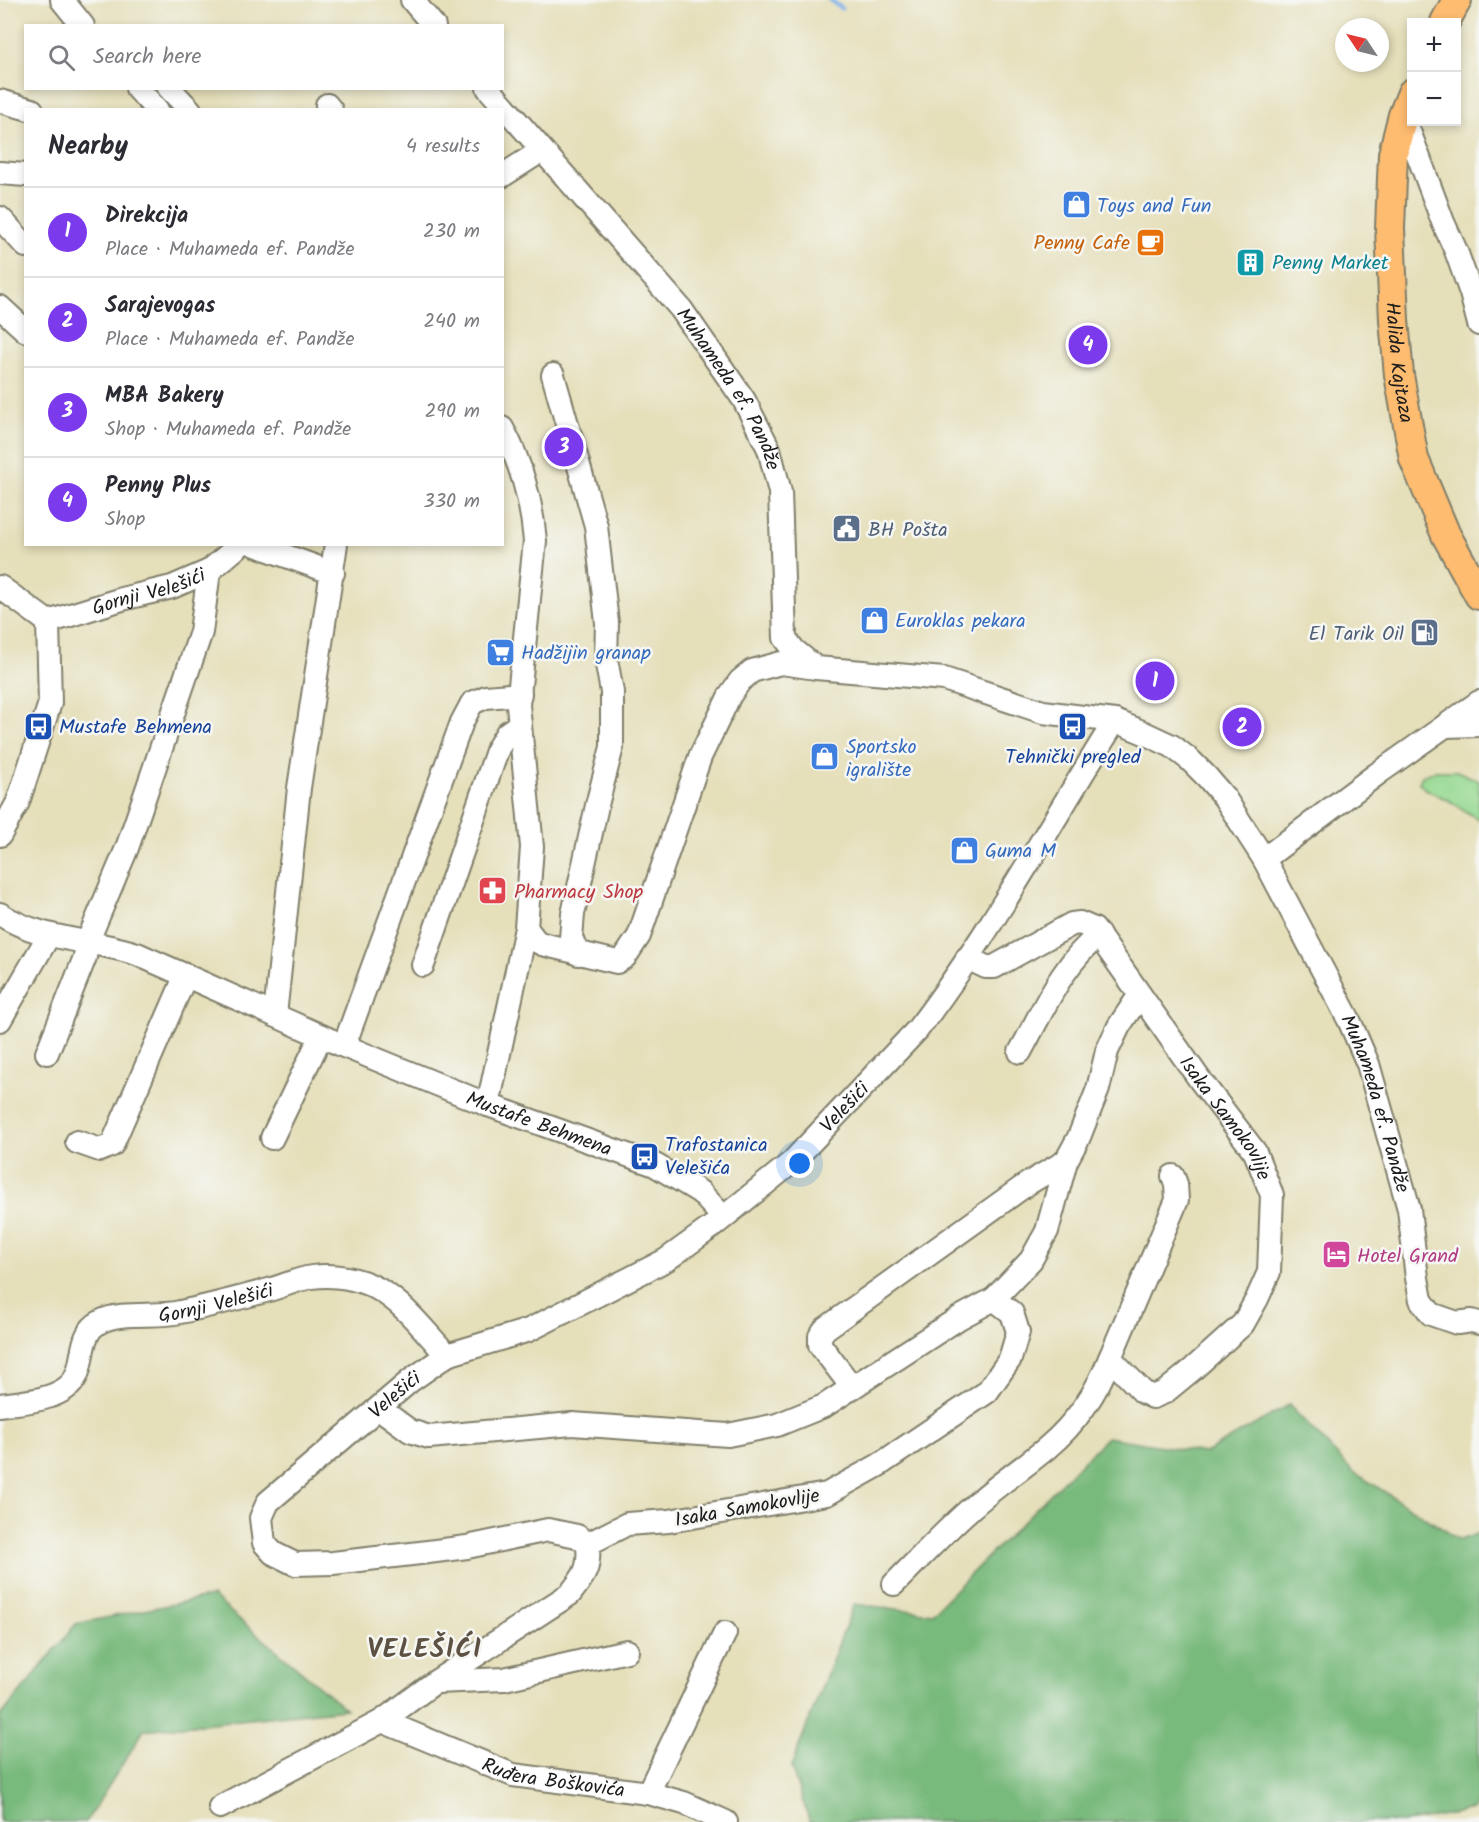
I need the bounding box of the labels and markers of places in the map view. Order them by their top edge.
shop icon: Toys and Fun [1060,189,1092,221]
place label: Toys and Fun [1097,191,1211,223]
cafe icon: Penny Cafe [1135,226,1167,258]
place label: Penny Cafe [1034,228,1130,260]
building icon: Penny Market [1235,246,1267,278]
place label: Penny Market [1272,248,1389,280]
pin: 4 [1068,322,1108,368]
pin: 3 [544,424,584,470]
public building icon: BH Pošta [831,513,863,545]
place label: BH Pošta [868,515,948,547]
shop icon: Euroklas pekara [858,604,890,636]
place label: Euroklas pekara [895,606,1026,638]
fuel station icon: El Tarik Oil [1409,617,1441,649]
place label: El Tarik Oil [1309,619,1404,651]
supermarket icon: Hadžijin granap [484,636,516,668]
place label: Hadžijin granap [521,638,651,670]
pin: 1 [1136,658,1174,704]
pin: 2 [1222,704,1262,750]
bus stop icon: Mustafe Behmena [22,710,54,742]
bus stop icon: Tehnički pregled [1057,710,1089,742]
place label: Mustafe Behmena [59,712,212,744]
place label: Sportsko igralište [846,732,917,787]
shop icon: Sportsko igralište [809,741,841,773]
place label: Tehnički pregled [1005,742,1142,774]
shop icon: Guma M [948,834,980,866]
place label: Guma M [985,836,1056,868]
pharmacy icon: Pharmacy Shop [477,875,509,907]
place label: Pharmacy Shop [514,877,644,909]
place label: Trafostanica Velešića [665,1130,768,1185]
bus stop icon: Trafostanica Velešića [628,1140,660,1172]
hotel icon: Hotel Grand [1320,1239,1352,1271]
place label: Hotel Grand [1357,1241,1459,1273]

